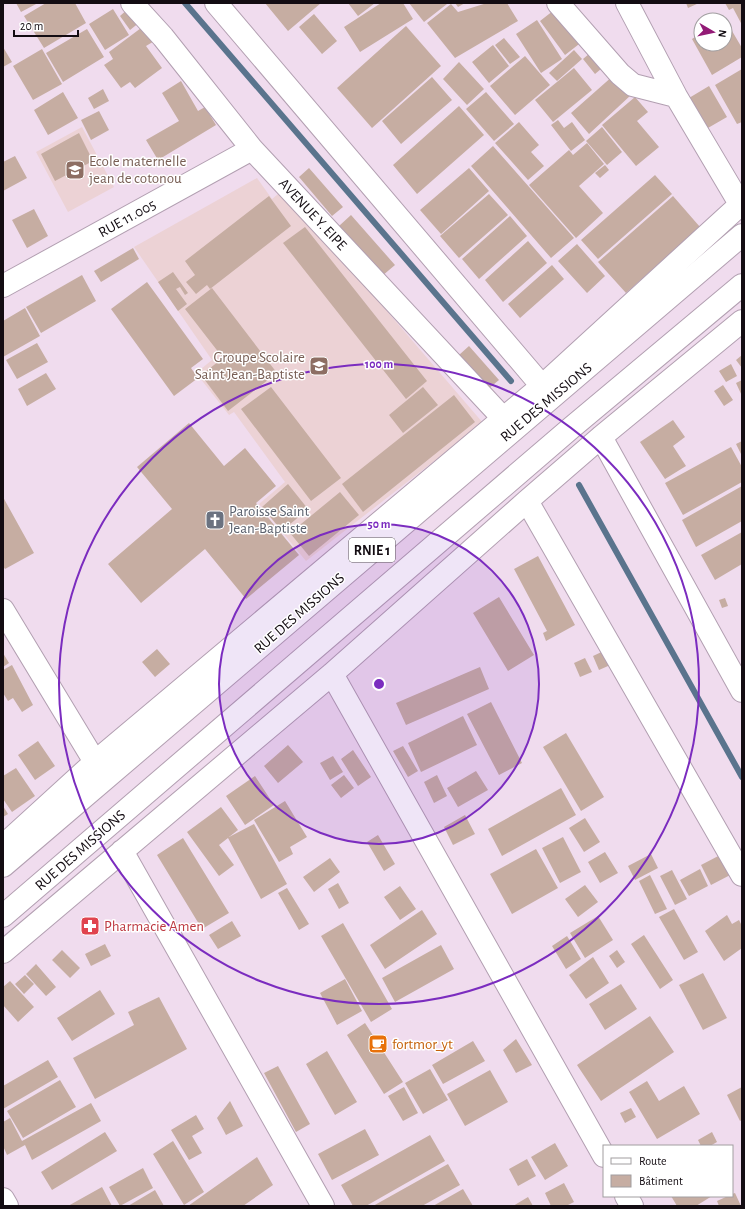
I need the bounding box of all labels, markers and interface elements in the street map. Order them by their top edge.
scale bar [14,12,78,38]
north arrow [693,12,733,52]
text: 20 m [20,20,43,32]
text: N [716,29,728,38]
place label: Ecole maternelle jean de cotonou [89,154,186,186]
school or university icon: Ecole maternelle jean de cotonou [64,159,86,181]
street label: AVENUE Y. EIPE [276,176,349,253]
street label: RUE 11.005 [96,197,158,240]
place label: Groupe Scolaire Saint Jean-Baptiste [195,350,305,382]
school or university icon: Groupe Scolaire Saint Jean-Baptiste [308,355,330,377]
text: 100 m [365,358,393,370]
street label: RUE DES MISSIONS [498,360,595,445]
place label: Paroisse Saint Jean-Baptiste [229,504,310,536]
church icon: Paroisse Saint Jean-Baptiste [204,509,226,531]
text: 50 m [368,518,391,530]
road number: RNIE 1 [349,538,395,562]
street label: RUE DES MISSIONS [251,570,347,657]
centre of rings [372,677,386,691]
street label: RUE DES MISSIONS [32,807,128,894]
pharmacy icon: Pharmacie Amen [79,915,101,937]
place label: Pharmacie Amen [104,919,204,934]
cafe icon: fortmor_yt [367,1033,389,1055]
place label: fortmor_yt [392,1037,453,1052]
legend [603,1145,733,1197]
text: Route [639,1155,666,1167]
text: Bâtiment [639,1175,683,1187]

